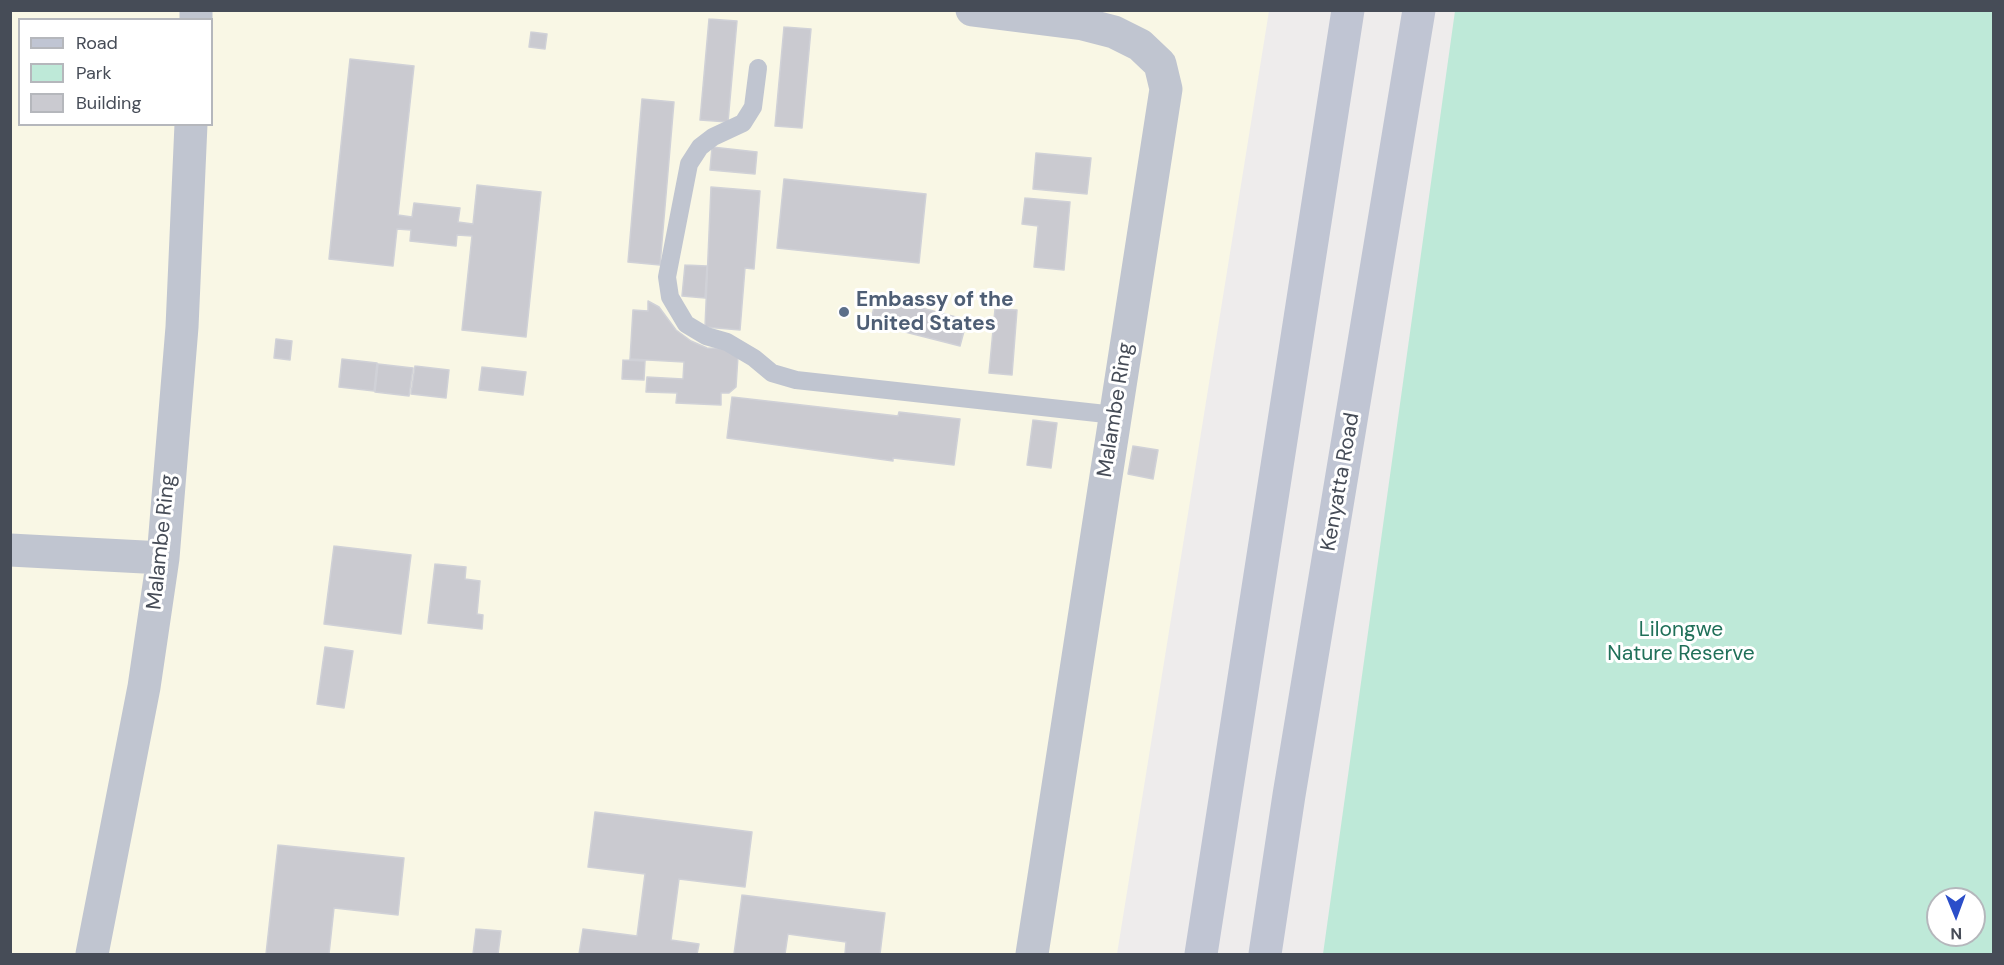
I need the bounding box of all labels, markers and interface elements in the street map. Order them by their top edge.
legend [18,18,213,126]
text: Road [76,31,118,55]
text: Park [76,61,112,85]
text: Building [76,91,141,115]
place label: Embassy of the United States [856,287,1014,337]
marker: Embassy of the United States [837,305,851,319]
street label: Malambe Ring [1093,341,1139,479]
street label: Kenyatta Road [1316,411,1366,553]
street label: Malambe Ring [142,473,182,611]
park label: Lilongwe Nature Reserve [1607,617,1755,667]
north arrow [1926,887,1986,947]
text: N [1950,923,1962,944]

